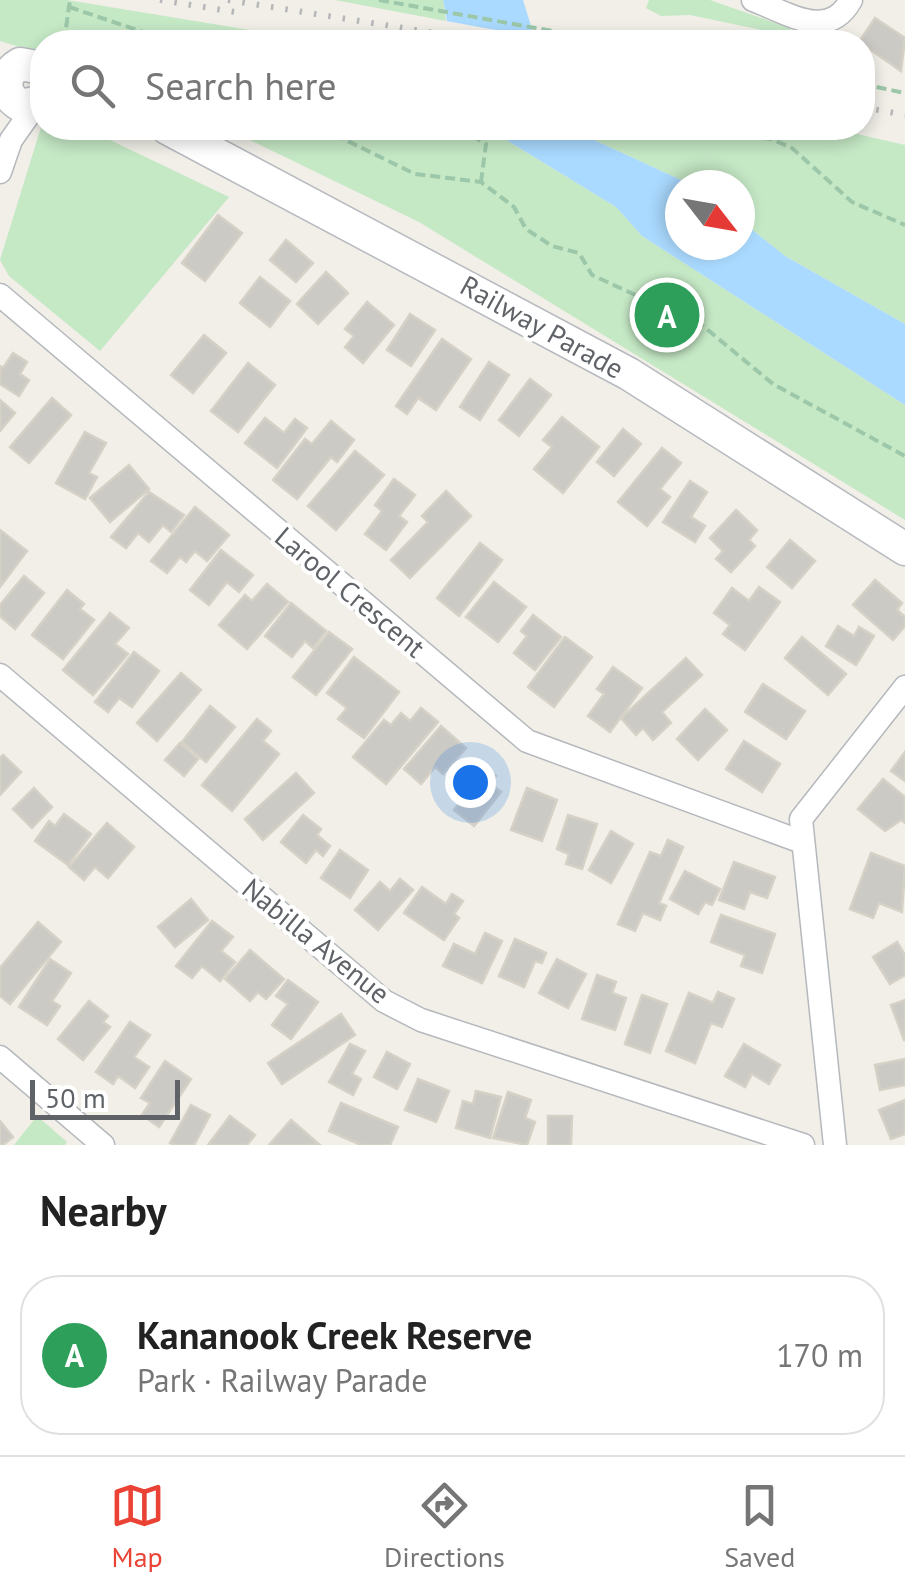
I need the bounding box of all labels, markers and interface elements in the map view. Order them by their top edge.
search box [30,30,875,140]
icon: search [65,58,120,113]
text: Search here [145,61,337,110]
north arrow [665,170,755,260]
street label: Railway Parade [454,266,630,387]
pin: A [634,278,700,352]
street label: Larool Crescent [268,518,433,666]
your location [445,757,496,808]
street label: Nabilla Avenue [235,870,398,1012]
scale bar [30,1075,180,1120]
text: 50 m [45,1079,106,1116]
text: Nearby [40,1183,167,1238]
text: Kananook Creek Reserve [137,1310,532,1359]
text: A [65,1334,84,1376]
text: 170 m [776,1334,863,1376]
text: Park · Railway Parade [137,1359,428,1401]
tab: Map [110,1478,165,1575]
tab: Directions [384,1478,505,1575]
tab: Saved [724,1478,795,1575]

